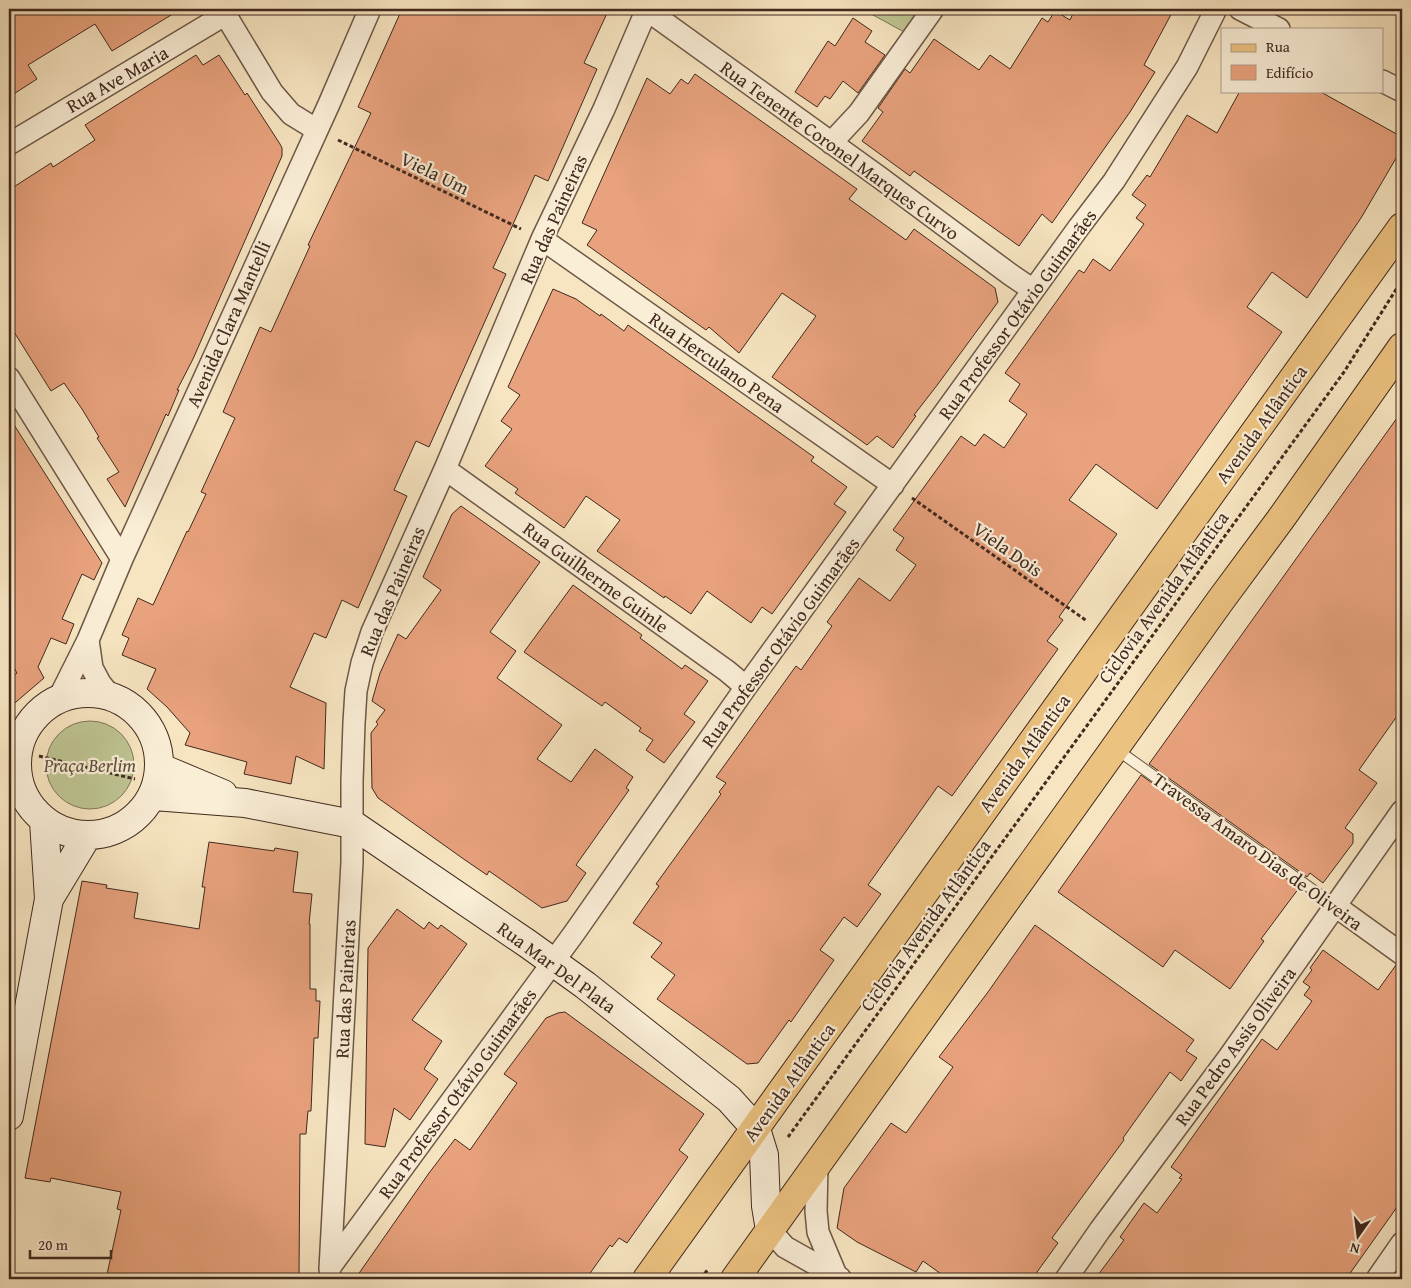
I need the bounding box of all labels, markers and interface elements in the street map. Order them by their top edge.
legend [1221,28,1384,92]
text: Rua [1266,36,1290,57]
street label: Rua Ave Maria [61,38,173,120]
street label: Rua Tenente Coronel Marques Curvo [715,53,965,247]
text: Edifício [1266,62,1314,83]
street label: Viela Um [396,144,474,202]
street label: Rua das Paineiras [512,150,594,288]
street label: Rua Professor Otávio Guimarães [931,203,1103,425]
street label: Avenida Clara Mantelli [179,236,277,412]
street label: Rua Herculano Pena [644,305,790,419]
street label: Avenida Atlântica [1208,359,1314,489]
street label: Ciclovia Avenida Atlântica [1091,505,1235,689]
street label: Rua Guilherme Guinle [517,514,675,640]
street label: Viela Dois [967,515,1049,583]
street label: Rua das Paineiras [352,522,432,660]
street label: Rua Professor Otávio Guimarães [694,531,866,753]
street label: Avenida Atlântica [971,688,1077,818]
park label: Praça Berlim [43,751,136,779]
street label: Travessa Amaro Dias de Oliveira [1147,765,1369,937]
street label: Ciclovia Avenida Atlântica [853,833,997,1017]
street label: Rua Mar Del Plata [492,914,622,1020]
street label: Rua das Paineiras [327,919,363,1059]
street label: Rua Pedro Assis Oliveira [1168,961,1302,1131]
street label: Rua Professor Otávio Guimarães [371,982,543,1204]
street label: Avenida Atlântica [736,1017,842,1147]
north arrow [1334,1210,1384,1260]
scale bar [30,1228,111,1260]
text: 20 m [38,1234,69,1255]
text: N [1347,1238,1362,1259]

